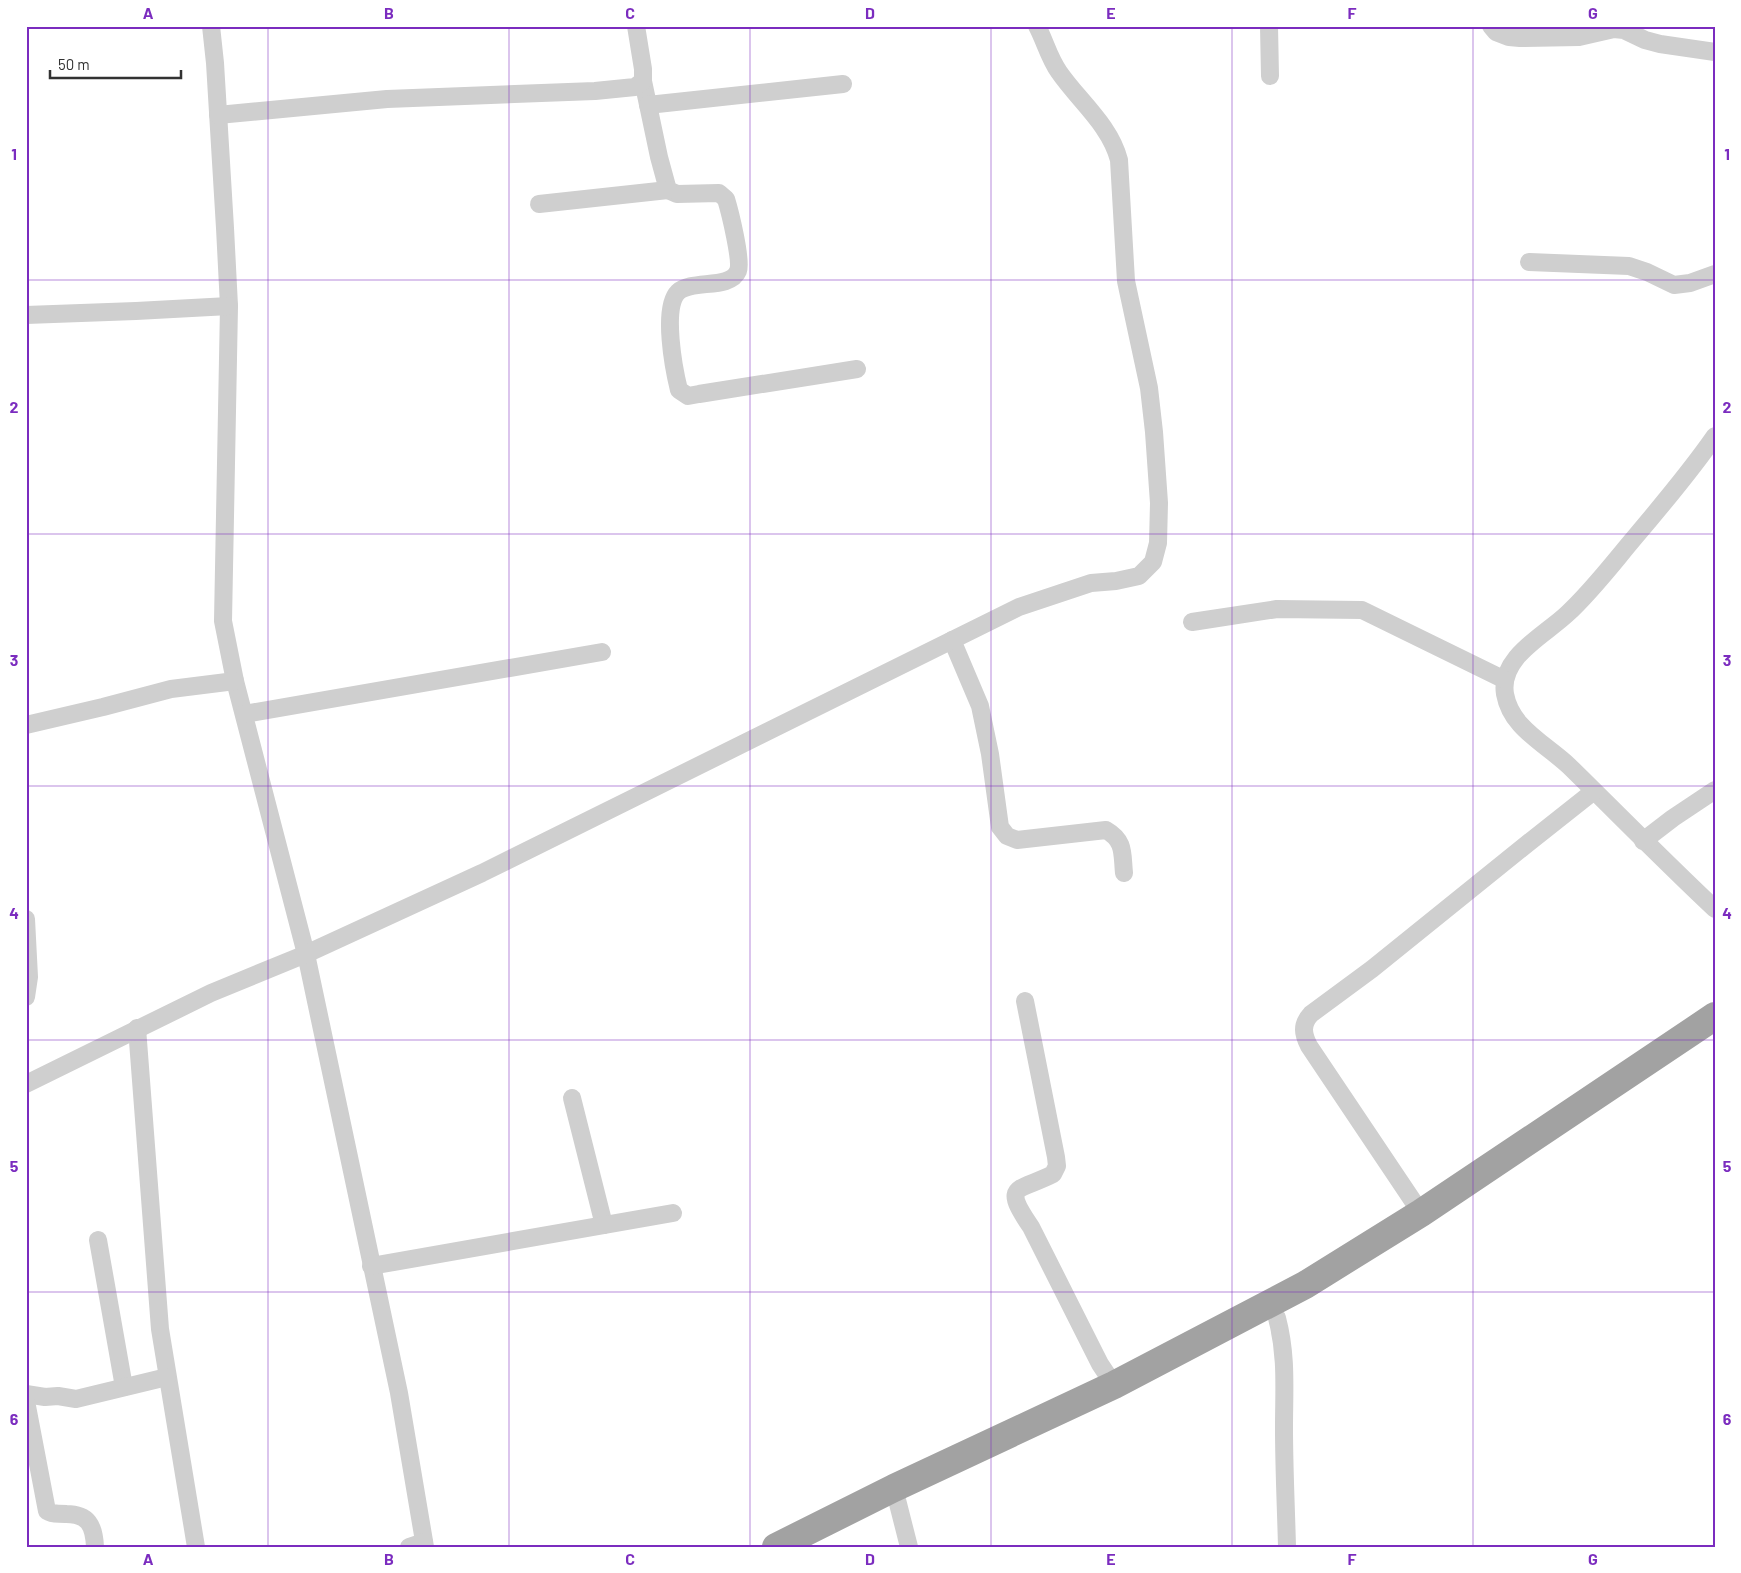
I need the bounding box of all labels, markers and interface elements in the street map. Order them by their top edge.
text: A [143,3,154,22]
text: B [384,3,394,22]
text: C [625,3,635,22]
text: D [865,3,875,22]
text: E [1106,3,1116,22]
text: F [1348,3,1357,22]
text: G [1588,3,1598,22]
scale bar [50,48,181,80]
text: 50 m [58,55,90,73]
text: 1 [11,144,17,163]
text: 1 [1724,144,1730,163]
text: 2 [10,397,19,416]
text: 2 [1723,397,1732,416]
text: 3 [10,650,18,669]
text: 3 [1723,650,1731,669]
text: 4 [9,903,19,922]
text: 4 [1722,903,1732,922]
text: 5 [10,1156,19,1175]
text: 5 [1723,1156,1732,1175]
text: 6 [10,1409,19,1428]
text: 6 [1723,1409,1732,1428]
text: A [143,1549,154,1568]
text: B [384,1549,394,1568]
text: C [625,1549,635,1568]
text: D [865,1549,875,1568]
text: E [1106,1549,1116,1568]
text: F [1348,1549,1357,1568]
text: G [1588,1549,1598,1568]

